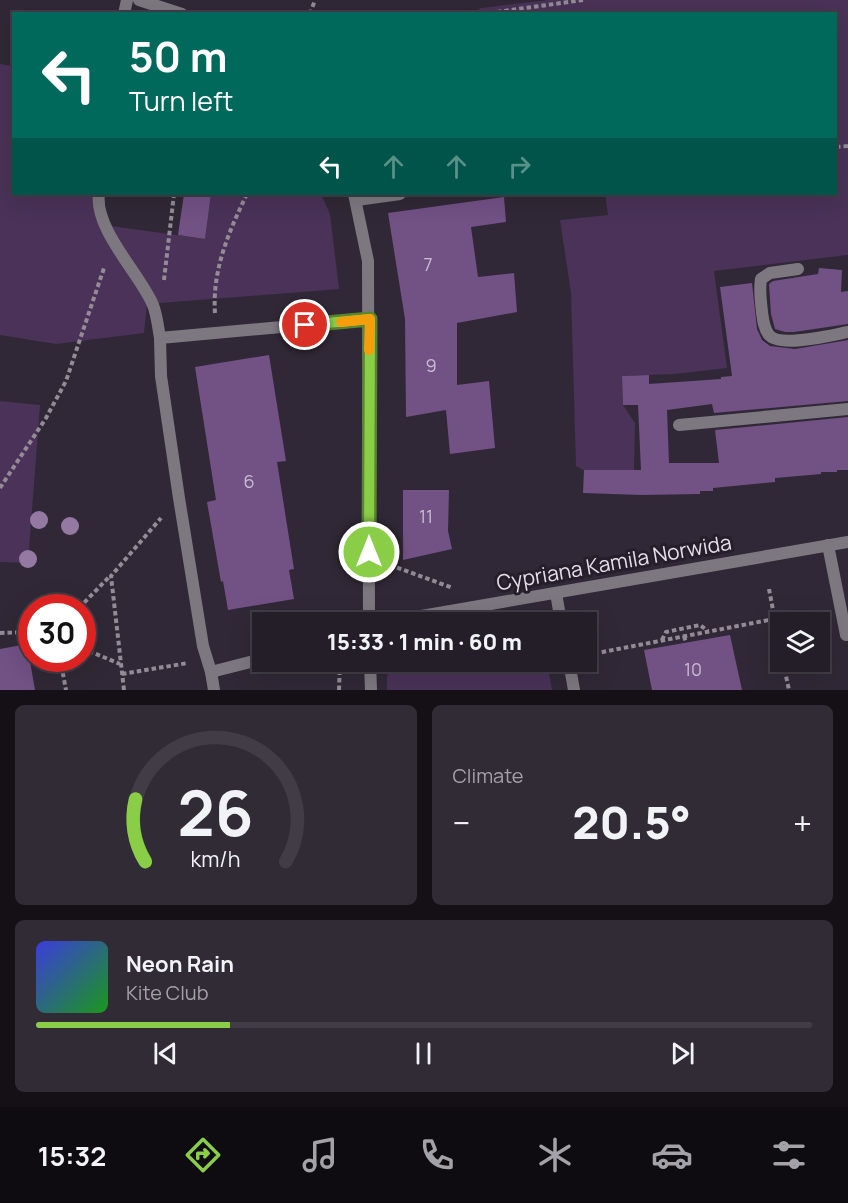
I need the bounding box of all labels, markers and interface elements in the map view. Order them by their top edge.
text: 50 m [129,27,227,85]
icon: left [30,36,108,114]
text: Turn left [129,82,233,119]
icon: left [314,150,347,183]
icon: ahead [377,150,410,183]
icon: ahead [440,150,473,183]
icon: right [503,150,536,183]
house number: 7 [423,252,433,276]
pin [279,299,330,350]
icon: arrive [288,308,321,341]
house number: 9 [425,353,437,377]
house number: 6 [243,469,255,493]
house number: 11 [419,504,433,528]
position arrow [337,520,401,584]
street label: Cypriana Kamila Norwida [494,528,734,596]
speed limit sign: 30 [18,594,96,672]
map controls [770,612,830,672]
button: layers [770,612,830,672]
text: 15:33 · 1 min · 60 m [327,627,522,657]
house number: 10 [684,657,702,681]
text: Climate [453,762,524,789]
text: 26 [178,769,254,855]
text: 20.5° [572,791,691,853]
text: − [453,800,470,845]
text: + [793,800,812,845]
text: km/h [191,844,241,873]
text: Neon Rain [126,949,234,979]
text: Kite Club [126,979,209,1006]
icon: previous [149,1037,182,1070]
icon: pause [407,1037,440,1070]
icon: next [666,1037,699,1070]
icon: directions [182,1134,224,1176]
icon: music [299,1134,341,1176]
icon: phone [416,1134,458,1176]
icon: climate [534,1134,576,1176]
icon: car [651,1134,693,1176]
icon: filters [768,1134,810,1176]
text: 15:32 [38,1137,106,1174]

